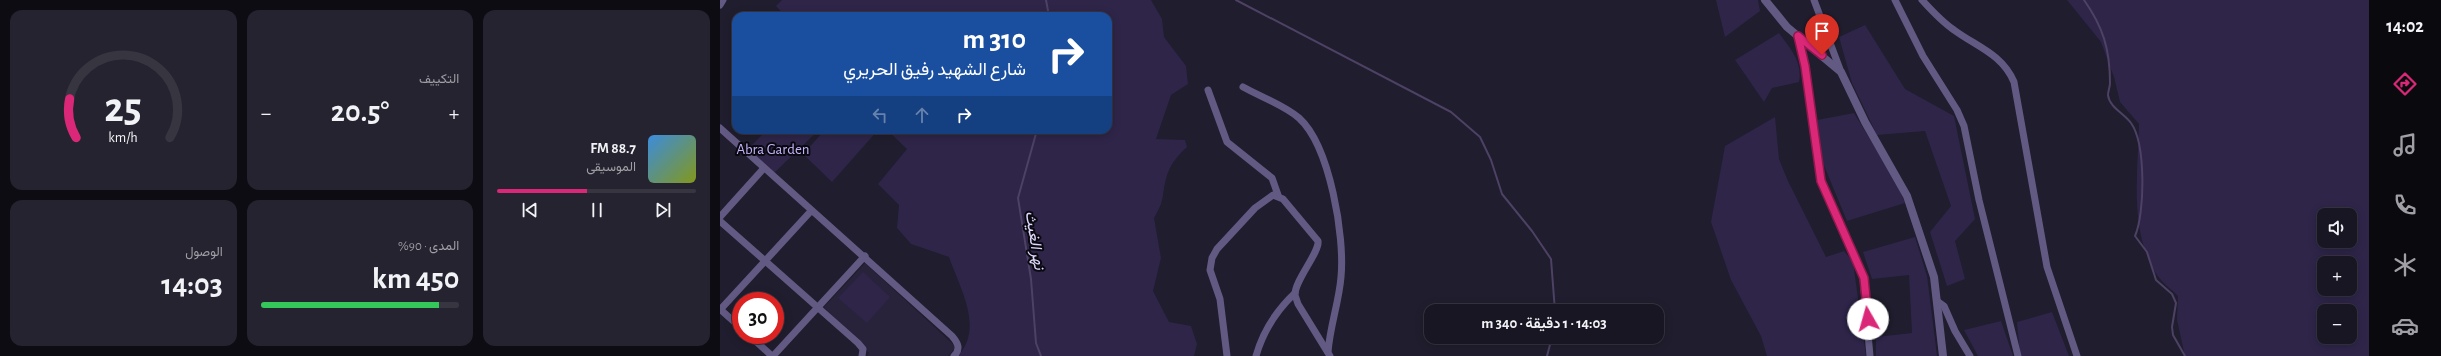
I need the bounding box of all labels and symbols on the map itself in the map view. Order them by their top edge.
pin [1805,14,1839,55]
park label: Abra Garden [736,142,810,157]
water label: نهر الغيث [1021,210,1048,272]
speed limit sign: 30 [732,292,784,344]
position arrow [1847,298,1889,340]

